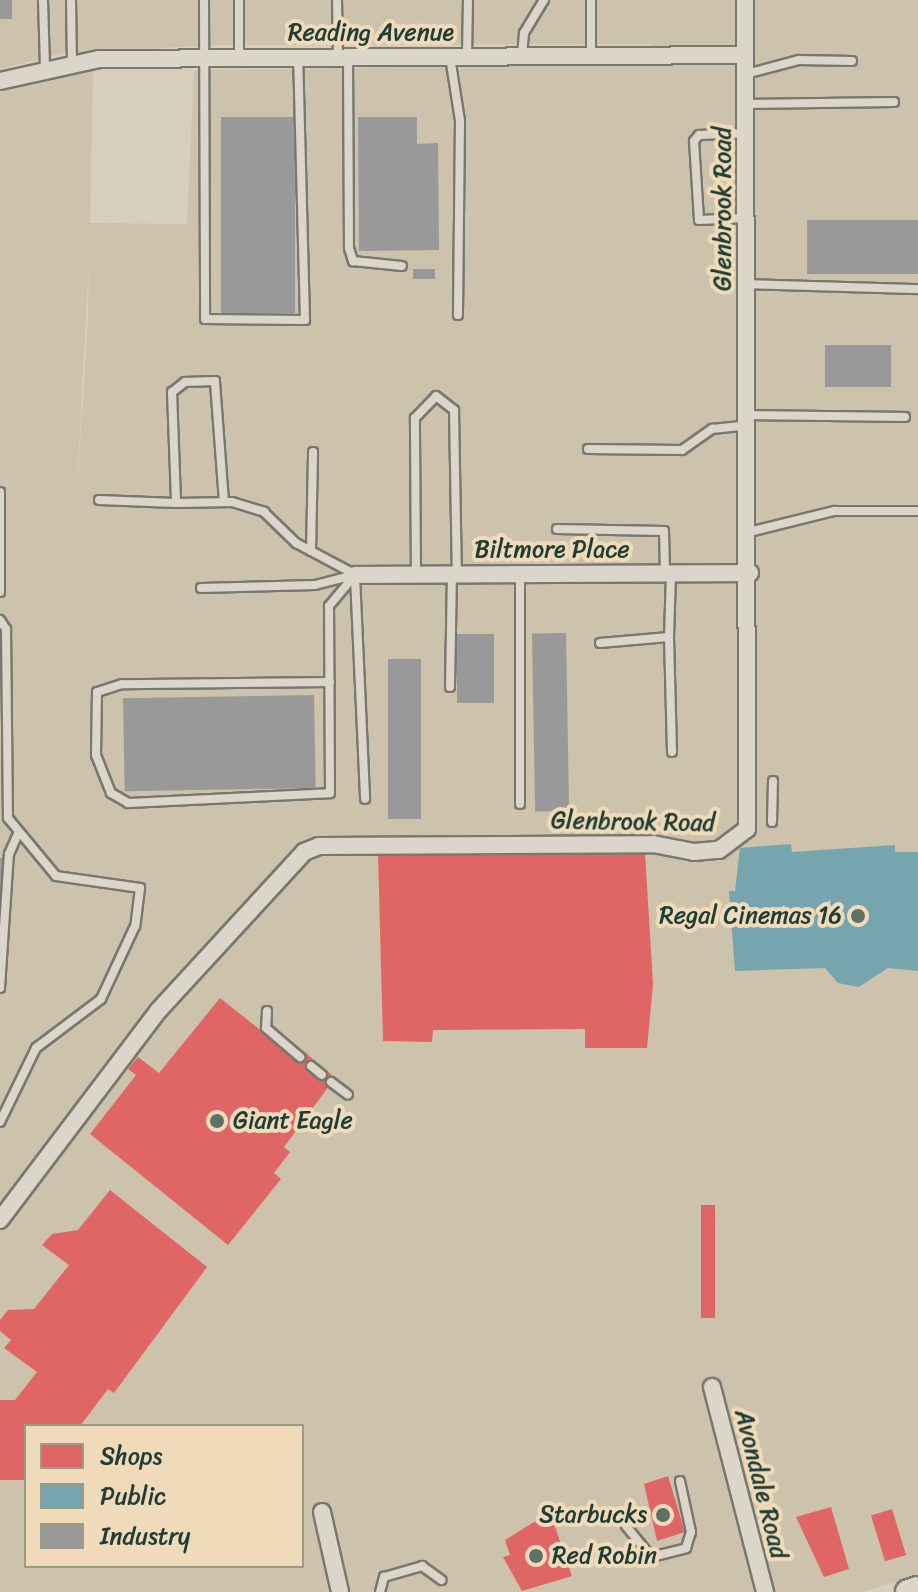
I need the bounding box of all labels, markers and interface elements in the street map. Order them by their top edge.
street label: Reading Avenue [288,19,454,47]
street label: Glenbrook Road [709,127,737,291]
street label: Biltmore Place [474,536,630,564]
street label: Glenbrook Road [551,806,715,838]
place label: Regal Cinemas 16 [660,902,842,930]
marker: Regal Cinemas 16 [849,907,867,925]
place label: Giant Eagle [233,1107,353,1135]
marker: Giant Eagle [208,1112,226,1130]
street label: Avondale Road [729,1406,793,1562]
legend [24,1424,304,1568]
text: Shops [100,1435,162,1477]
text: Public [100,1475,166,1517]
place label: Starbucks [539,1501,647,1529]
marker: Starbucks [654,1506,672,1524]
text: Industry [100,1515,190,1557]
place label: Red Robin [552,1542,657,1570]
marker: Red Robin [527,1547,545,1565]

